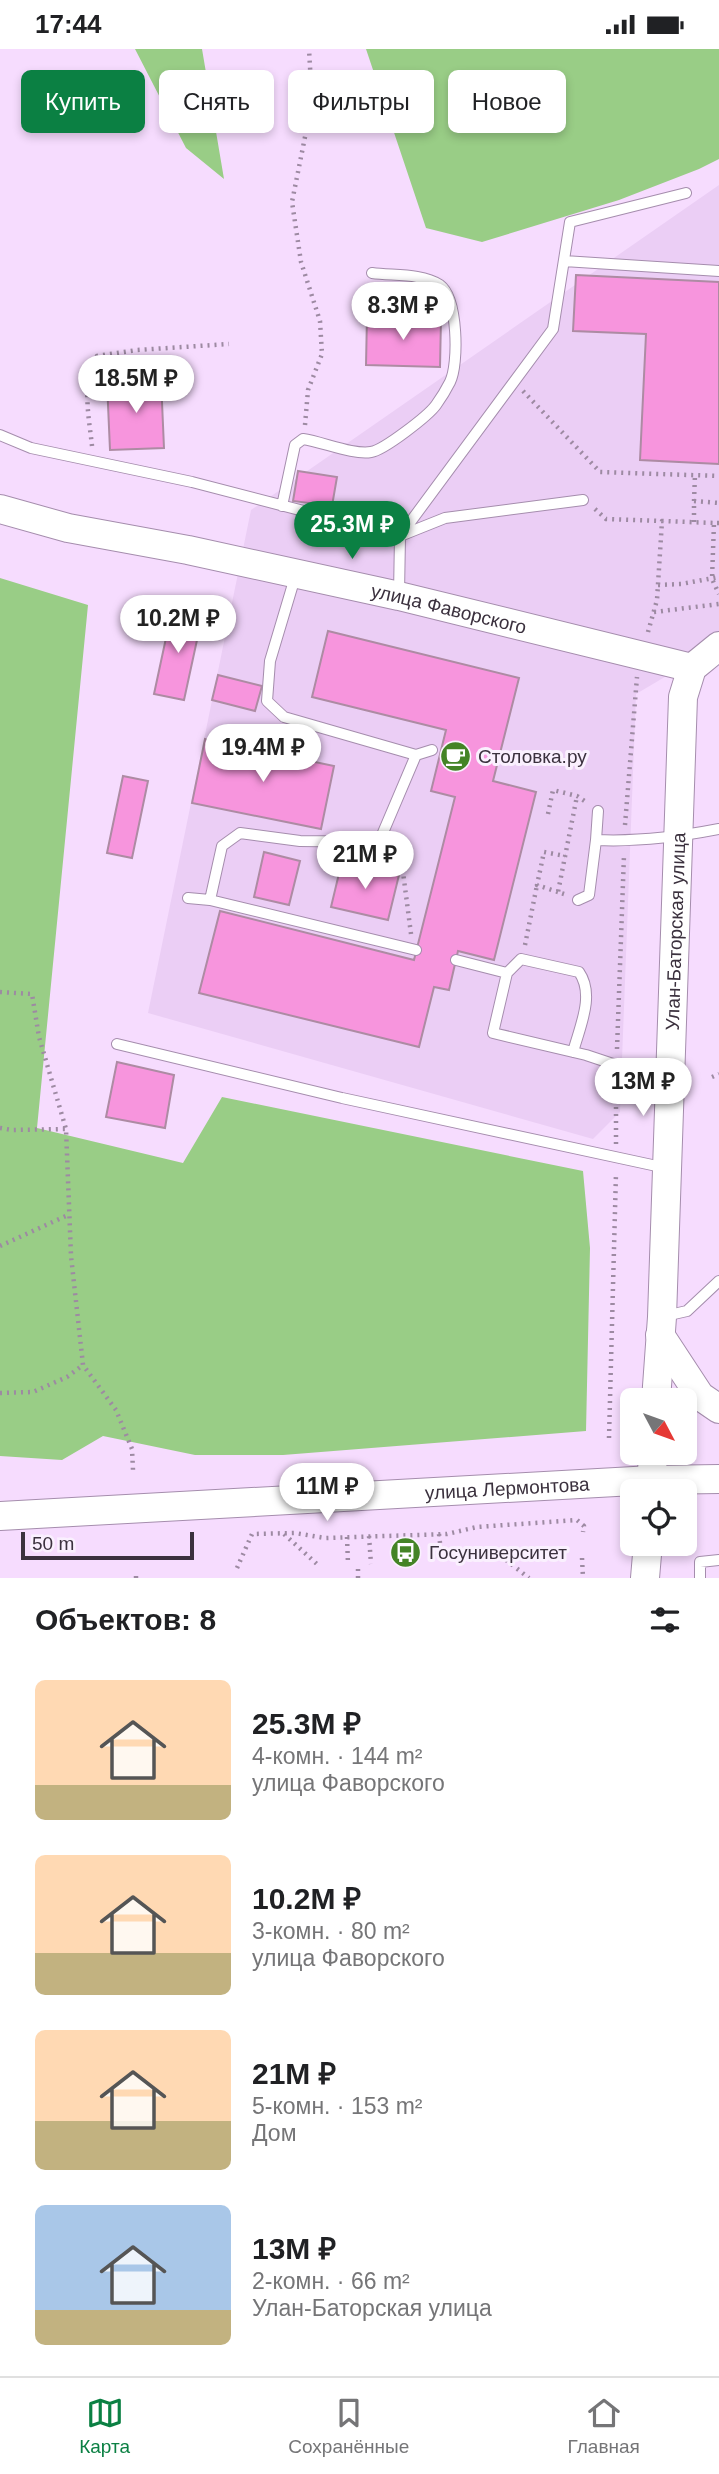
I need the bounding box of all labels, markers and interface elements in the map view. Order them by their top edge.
text: 17:44 [35,9,102,39]
chip: Купить [21,70,145,133]
chip: Снять [159,70,274,133]
chip: Фильтры [288,70,434,133]
chip: Новое [448,70,566,133]
pin: 8.3M ₽ [346,282,460,342]
text: 8.3M ₽ [368,292,438,318]
pin: 18.5M ₽ [71,355,201,415]
text: 18.5M ₽ [94,365,178,391]
pin: 25.3M ₽ [287,501,417,561]
text: 25.3M ₽ [310,511,394,537]
street label: улица Фаворского [369,580,529,638]
pin: 10.2M ₽ [113,595,243,655]
text: 10.2M ₽ [136,605,220,631]
pin: 19.4M ₽ [198,725,328,784]
text: 19.4M ₽ [221,734,305,760]
cafe icon: Столовка.ру [438,739,472,773]
place label: Столовка.ру [478,746,587,767]
pin: 21M ₽ [316,831,414,891]
street label: Улан-Баторская улица [662,832,689,1031]
text: 21M ₽ [333,841,397,867]
pin: 13M ₽ [594,1059,692,1118]
text: 13M ₽ [611,1068,675,1094]
north arrow [620,1388,696,1465]
map controls [620,1388,697,1556]
pin: 11M ₽ [278,1463,376,1523]
text: 11M ₽ [295,1473,359,1499]
street label: улица Лермонтова [424,1473,591,1504]
button: locate [620,1479,697,1556]
scale bar [21,1529,194,1561]
text: 50 m [32,1533,74,1554]
bus stop icon: Госуниверситет [389,1535,423,1569]
place label: Госуниверситет [429,1542,567,1563]
icon: filters [646,1601,684,1639]
text: Объектов: 8 [35,1603,216,1636]
text: 25.3M ₽ [252,1707,361,1740]
icon: home [91,1708,175,1792]
text: 4-комн. · 144 m² [252,1743,423,1769]
text: улица Фаворского [252,1770,445,1796]
text: 10.2M ₽ [252,1882,361,1915]
icon: home [91,1883,175,1967]
text: 3-комн. · 80 m² [252,1918,410,1944]
text: улица Фаворского [252,1945,445,1971]
text: 21M ₽ [252,2057,336,2090]
icon: home [91,2058,175,2142]
text: 5-комн. · 153 m² [252,2093,423,2119]
text: Дом [252,2120,296,2146]
text: 13M ₽ [252,2232,336,2265]
icon: home [91,2233,175,2317]
text: 2-комн. · 66 m² [252,2268,410,2294]
text: Улан-Баторская улица [252,2295,492,2321]
tab: Карта [79,2394,130,2458]
tab: Сохранённые [288,2394,409,2458]
tab: Главная [568,2394,640,2458]

